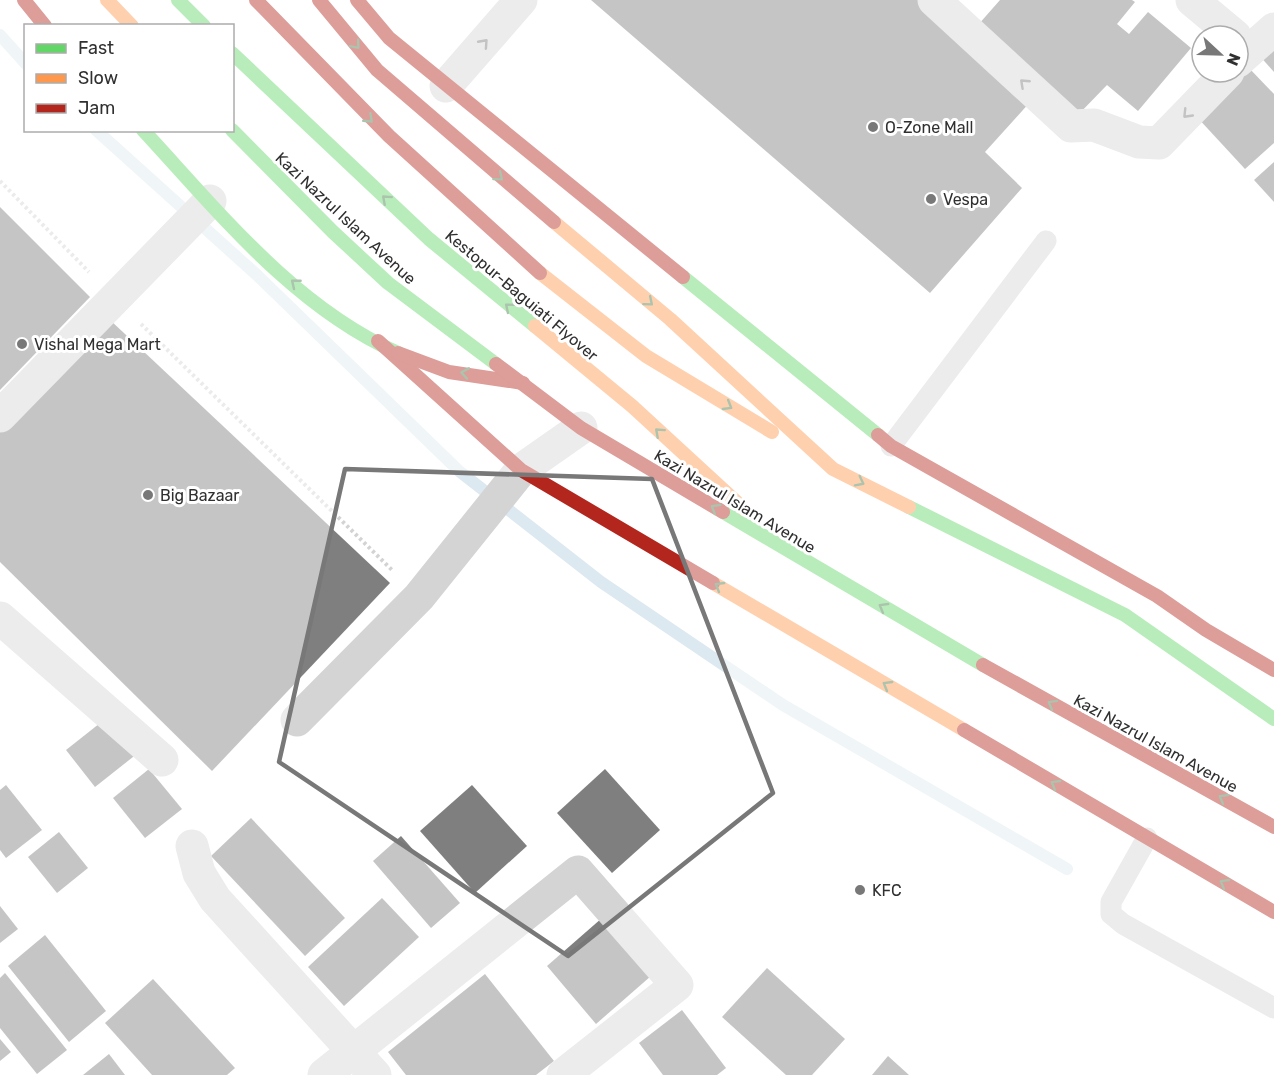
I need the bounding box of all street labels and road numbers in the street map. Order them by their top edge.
street label: Kazi Nazrul Islam Avenue [272,148,420,288]
street label: Kestopur-Baguiati Flyover [441,226,602,365]
street label: Kazi Nazrul Islam Avenue [651,446,819,557]
street label: Kazi Nazrul Islam Avenue [1070,690,1241,797]

